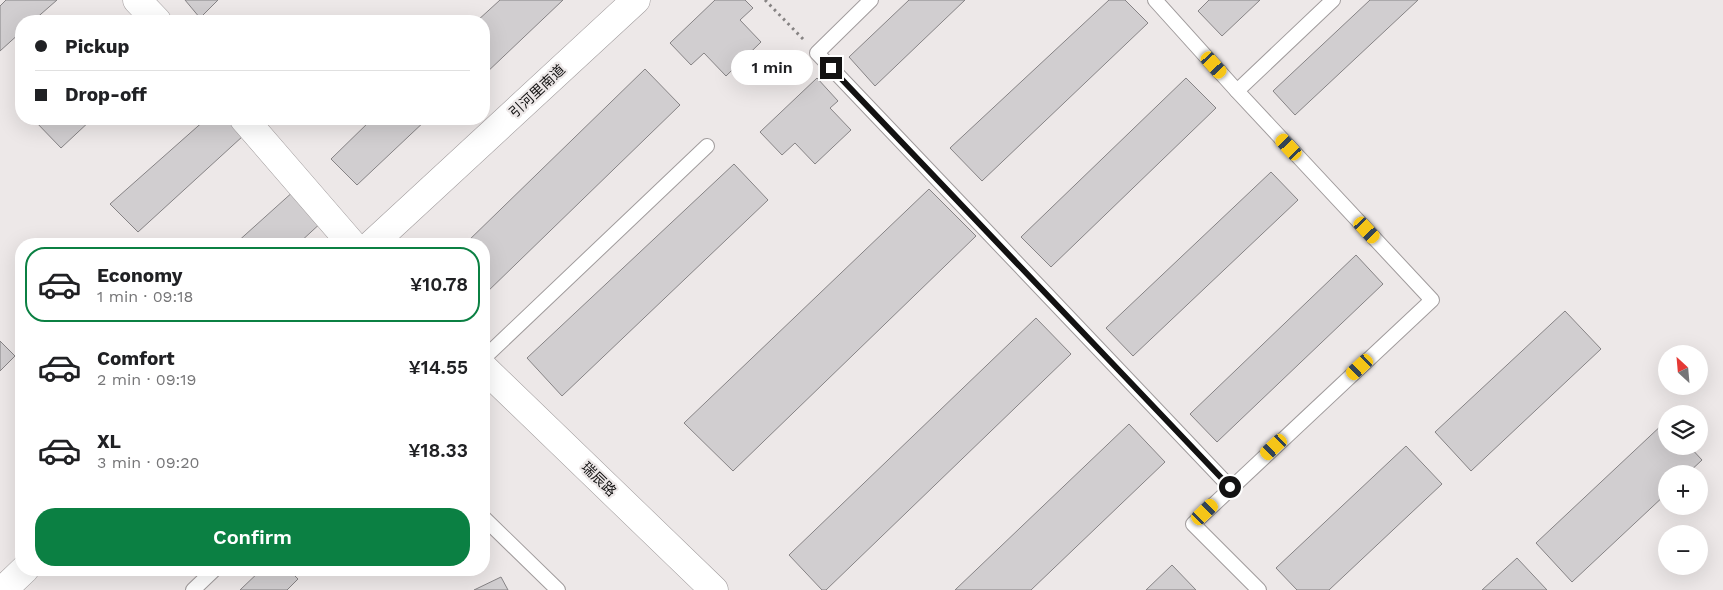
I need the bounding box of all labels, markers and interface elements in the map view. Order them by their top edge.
text: Pickup [65,35,129,58]
car [1198,49,1229,81]
callout: 1 min [731,50,814,86]
route end [820,57,842,79]
text: 1 min [751,58,793,77]
street label: 引河里南道 [506,61,568,121]
text: Drop-off [65,83,147,106]
car [1273,131,1304,163]
car [1351,214,1382,246]
icon: car [37,262,82,307]
text: Economy [97,264,182,287]
text: ¥10.78 [410,273,468,296]
text: 1 min · 09:18 [97,287,193,306]
icon: car [37,345,82,390]
north arrow [1658,345,1708,395]
map controls [1658,345,1708,575]
text: Comfort [97,347,175,370]
car [1343,351,1376,383]
text: ¥14.55 [408,356,468,379]
text: 2 min · 09:19 [97,370,196,389]
button: layers [1658,405,1708,455]
icon: car [37,428,82,473]
text: XL [97,430,121,453]
car [1257,431,1290,463]
text: ¥18.33 [408,439,468,462]
text: 3 min · 09:20 [97,453,200,472]
street label: 瑞辰路 [578,459,620,499]
button: + [1658,465,1708,515]
route start [1219,476,1241,498]
car [1189,496,1221,528]
button: Confirm [35,508,470,566]
button: − [1658,525,1708,575]

